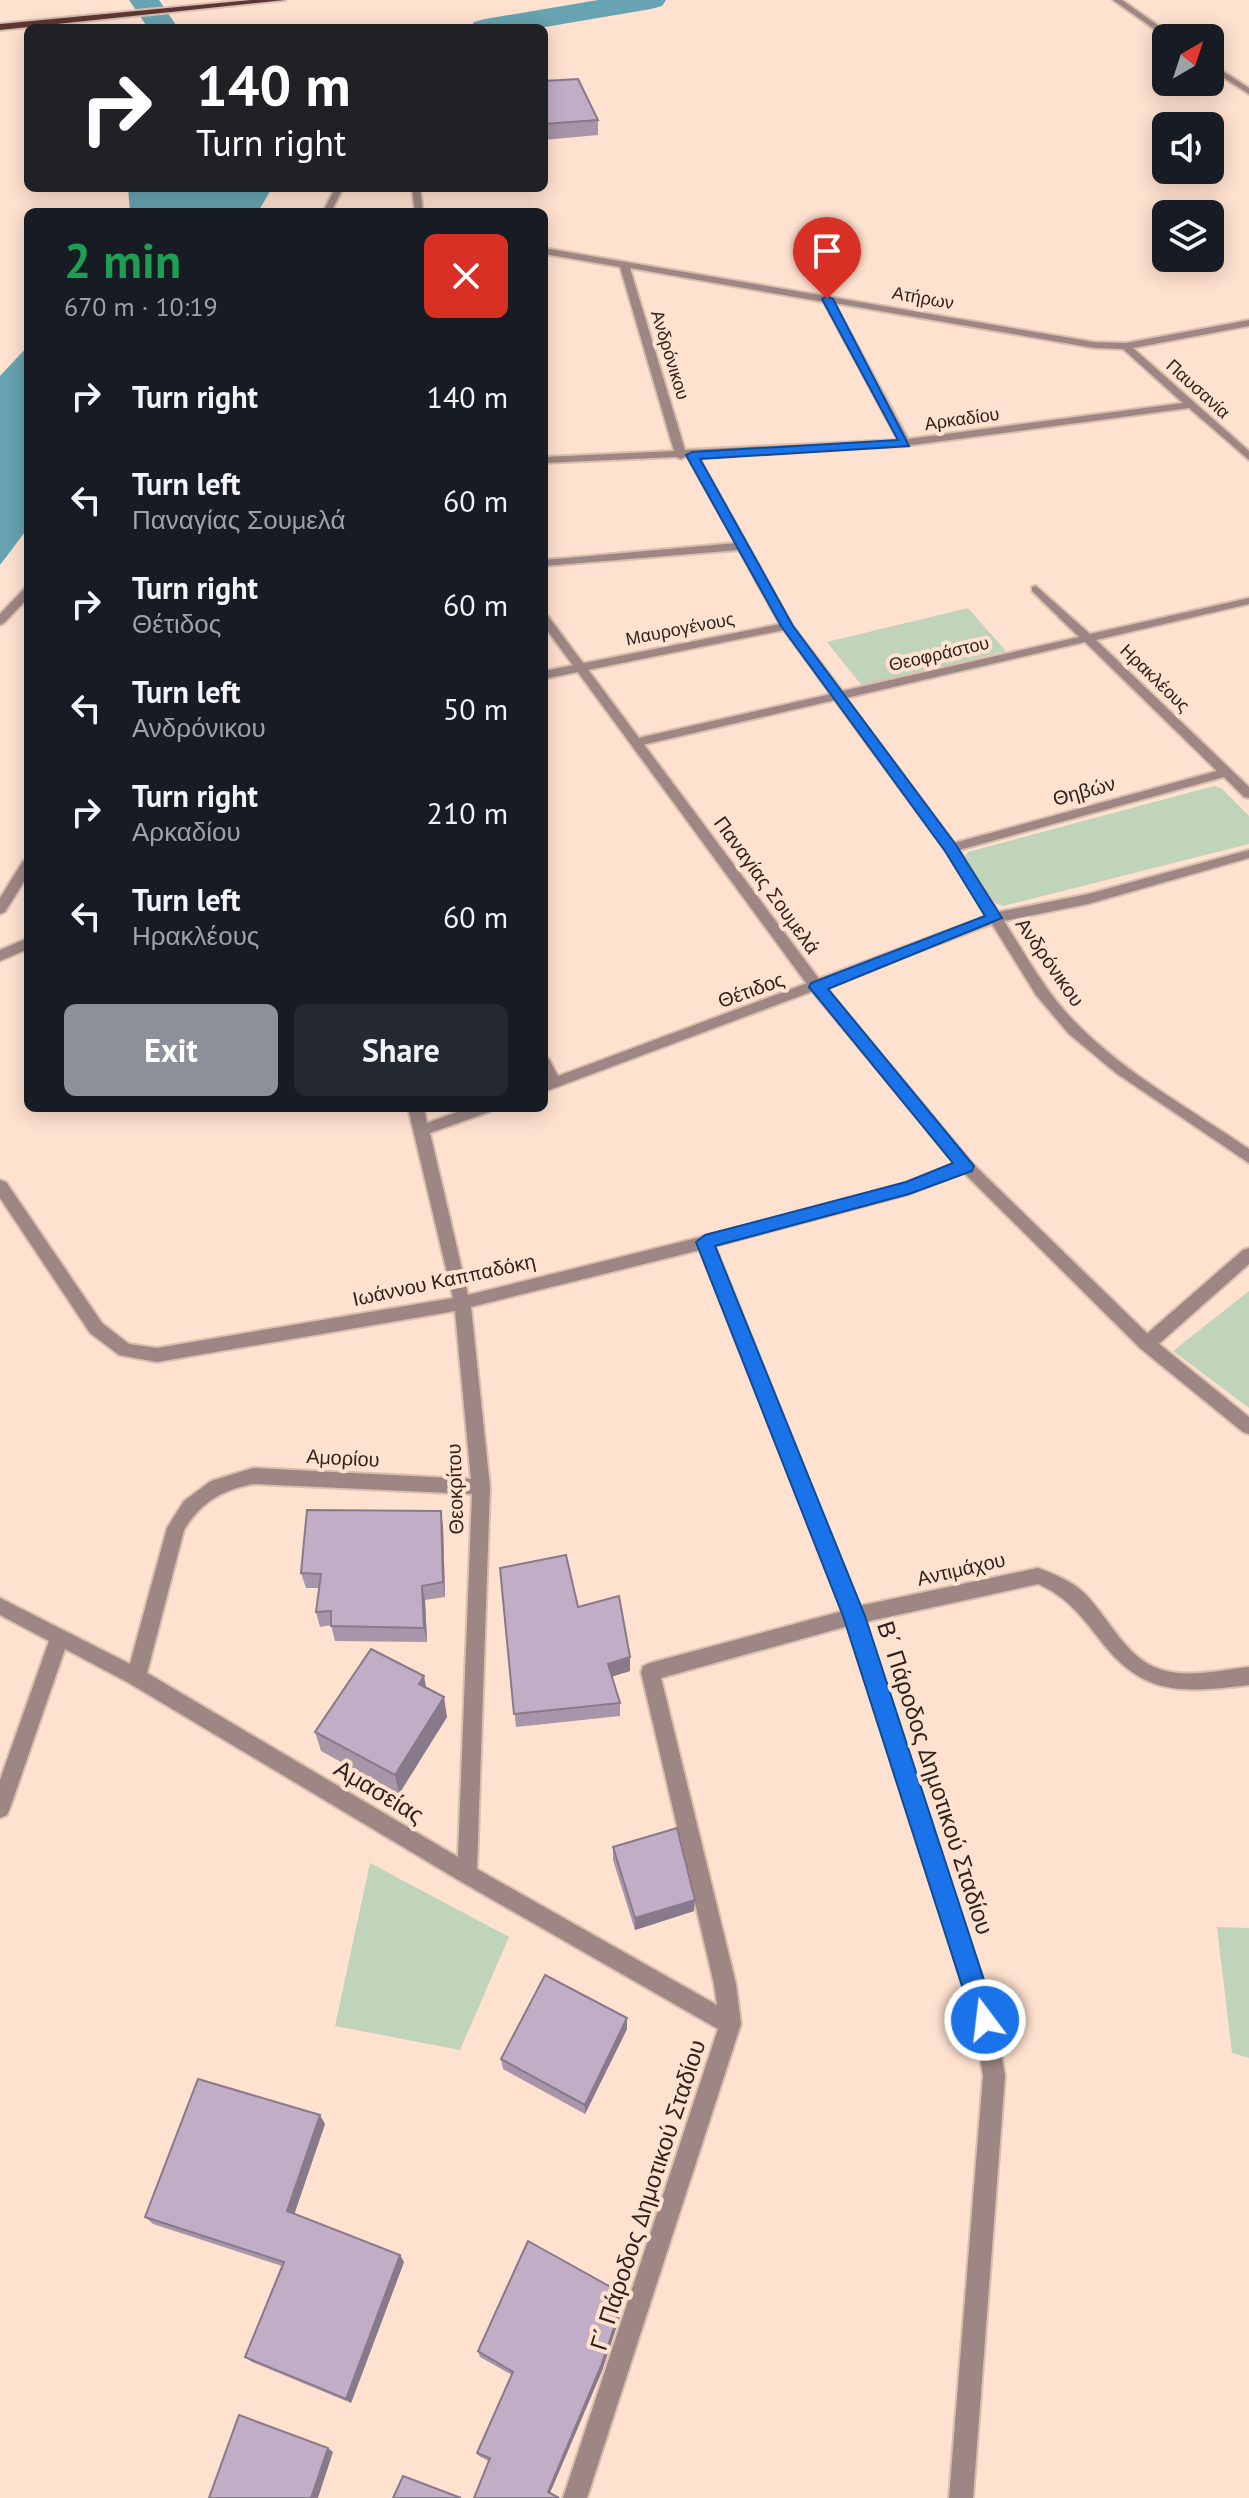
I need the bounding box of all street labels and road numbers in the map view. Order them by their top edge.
street label: Ατήρων [890,281,956,314]
street label: Ανδρόνικου [646,307,695,402]
street label: Παυσανία [1162,354,1235,423]
street label: Αρκαδίου [923,402,1001,435]
street label: Μαυρογένους [624,607,736,650]
street label: Θεοφράστου [887,631,991,676]
street label: Ηρακλέους [1116,639,1195,717]
street label: Θηβών [1050,770,1118,812]
street label: Παναγίας Σουμελά [708,811,826,959]
street label: Ανδρόνικου [1010,912,1090,1012]
street label: Θέτιδος [714,966,788,1014]
street label: Ιωάννου Καππαδόκη [350,1248,538,1312]
street label: Αμορίου [306,1443,380,1473]
street label: Θεοκρίτου [440,1443,470,1535]
street label: Αντιμάχου [914,1546,1008,1592]
street label: Β΄ Πάροδος Δημοτικού Σταδίου [870,1617,1001,1939]
street label: Αμασείας [329,1753,430,1830]
street label: Γ΄ Πάροδος Δημοτικού Σταδίου [583,2036,712,2354]

